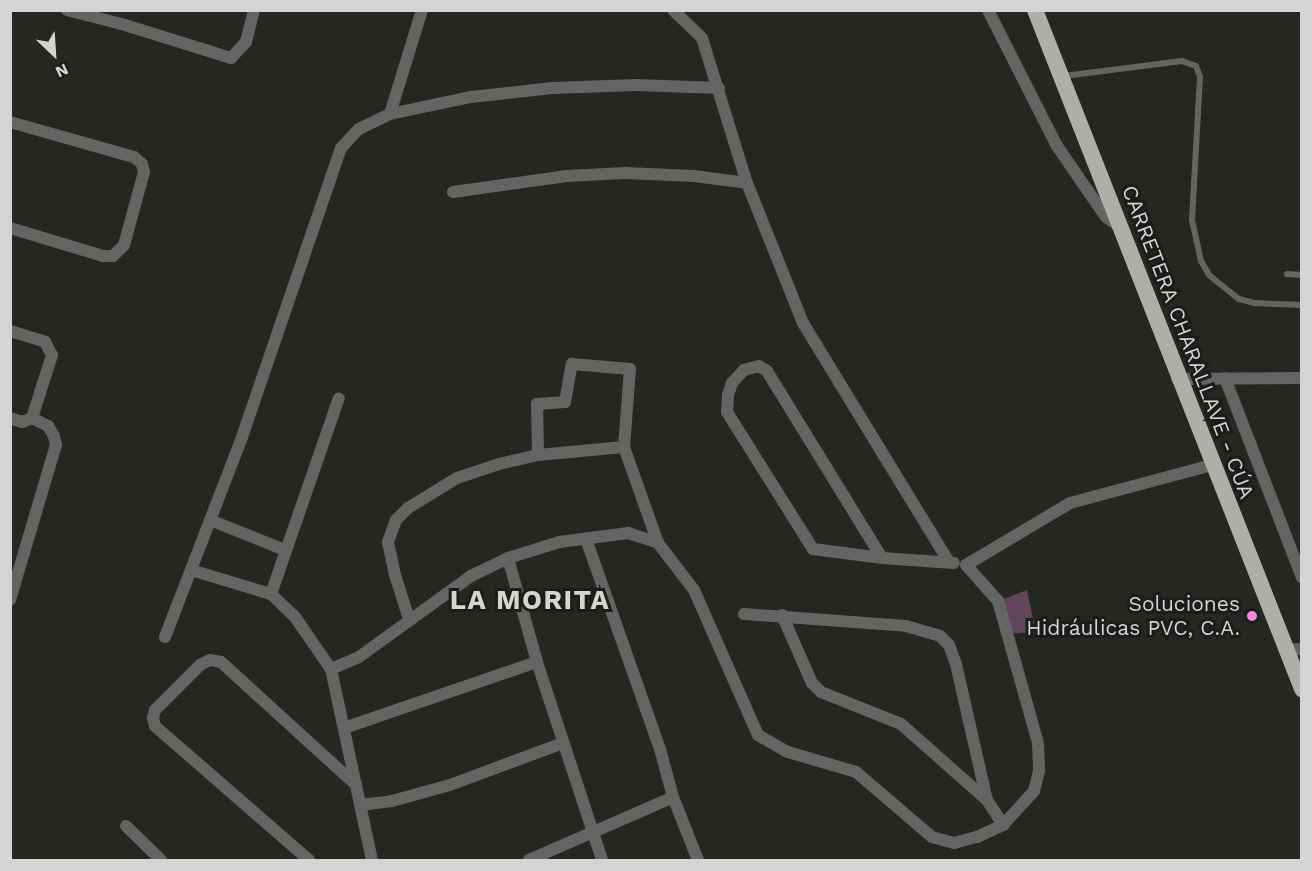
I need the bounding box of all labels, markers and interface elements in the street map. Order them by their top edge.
north arrow [24,24,84,84]
text: N [52,60,71,82]
street label: CARRETERA CHARALLAVE - CÚA [1116,181,1260,503]
district label: LA MORITA [449,585,611,617]
place label: Soluciones Hidráulicas PVC, C.A. [1026,591,1240,641]
marker: Soluciones Hidráulicas PVC, C.A. [1245,609,1259,623]

